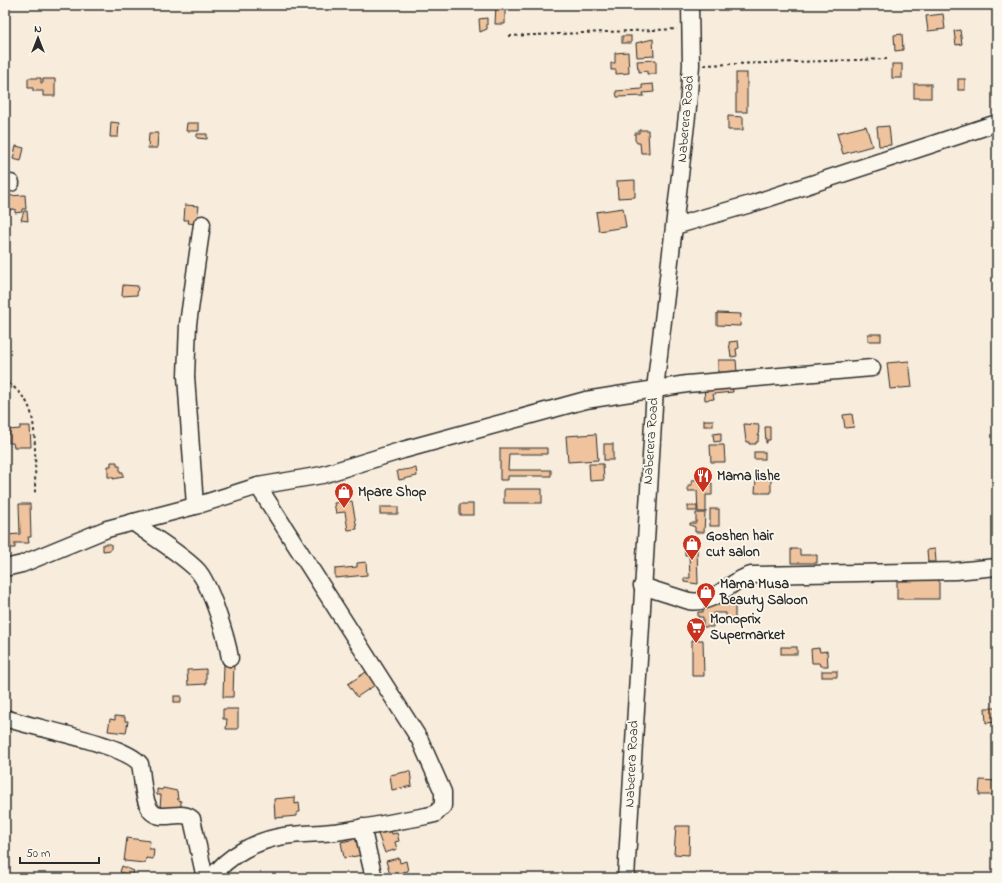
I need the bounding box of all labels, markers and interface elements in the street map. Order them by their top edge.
north arrow [18,18,58,58]
text: N [34,21,42,37]
street label: Naberera Road [672,75,700,163]
street label: Naberera Road [637,397,665,485]
restaurant icon: Mama lishe [692,465,714,493]
place label: Mama lishe [717,466,781,487]
shop icon: Mpare Shop [333,481,355,509]
place label: Mpare Shop [358,482,427,503]
place label: Goshen hair cut salon [706,526,774,563]
shop icon: Goshen hair cut salon [681,533,703,561]
place label: Mama Musa Beauty Saloon [719,574,808,613]
shop icon: Mama Musa Beauty Saloon [695,581,717,609]
place label: Monoprix Supermarket [710,609,785,646]
supermarket icon: Monoprix Supermarket [685,616,707,644]
street label: Naberera Road [619,720,645,808]
scale bar [20,839,99,865]
text: 50 m [26,845,50,863]

